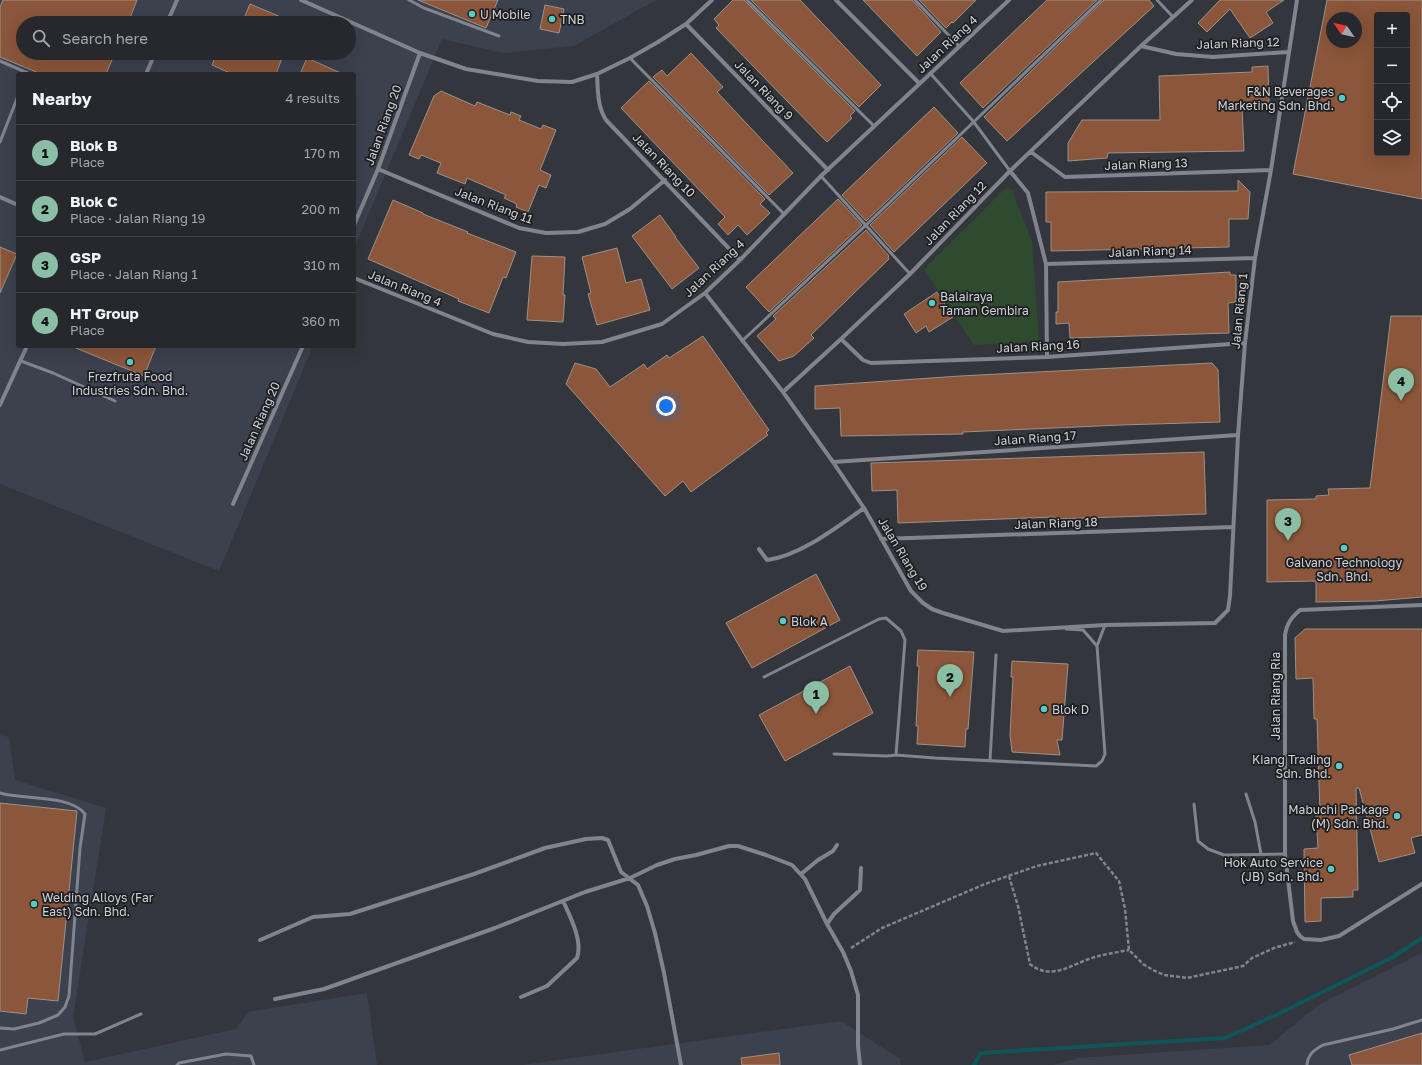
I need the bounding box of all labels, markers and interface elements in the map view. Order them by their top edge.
place label: U Mobile [480,7,531,22]
marker: U Mobile [467,9,477,19]
place label: TNB [560,12,585,27]
street label: Jalan Riang 4 [913,12,981,76]
north arrow [1326,12,1362,48]
map controls [1374,12,1410,156]
button: + [1374,12,1410,48]
marker: TNB [547,14,557,24]
search box [16,16,356,60]
icon: search [30,27,52,49]
text: Search here [62,29,148,47]
street label: Jalan Riang 12 [1196,34,1280,52]
button: − [1374,48,1410,84]
street label: Jalan Riang 9 [732,57,796,123]
street label: Jalan Riang 20 [361,83,405,167]
place label: F&N Beverages Marketing Sdn. Bhd. [1218,84,1334,113]
button: locate [1374,84,1410,120]
text: Nearby [32,88,92,109]
text: 4 results [286,90,340,106]
marker: F&N Beverages Marketing Sdn. Bhd. [1337,93,1347,103]
button: layers [1374,120,1410,156]
street label: Jalan Riang 10 [630,130,698,200]
text: Blok B [70,136,118,154]
text: 1 [42,145,48,161]
text: 170 m [304,145,340,161]
text: Place [70,154,105,170]
street label: Jalan Riang 13 [1104,155,1188,173]
street label: Jalan Riang 12 [921,178,989,248]
street label: Jalan Riang 11 [453,183,535,227]
text: Blok C [70,192,118,210]
text: 2 [41,201,49,217]
text: 200 m [302,201,340,217]
text: Place · Jalan Riang 19 [70,210,205,226]
street label: Jalan Riang 4 [680,236,748,300]
street label: Jalan Riang 14 [1108,242,1192,260]
text: GSP [70,248,101,266]
text: 3 [41,257,49,273]
text: 310 m [303,257,340,273]
text: Place · Jalan Riang 1 [70,266,198,282]
street label: Jalan Riang 4 [366,266,444,310]
street label: Jalan Riang 1 [1228,272,1250,350]
place label: Balairaya Taman Gembira [940,289,1029,318]
marker: Balairaya Taman Gembira [927,298,937,308]
text: HT Group [70,304,139,322]
text: 4 [41,313,49,329]
text: 360 m [302,313,340,329]
text: Place [70,322,105,338]
street label: Jalan Riang 16 [996,336,1080,356]
marker: Frezfruta Food Industries Sdn. Bhd. [125,357,135,367]
pin: 4 [1388,368,1414,401]
place label: Frezfruta Food Industries Sdn. Bhd. [72,369,188,398]
street label: Jalan Riang 20 [235,379,283,463]
your location [656,396,676,416]
street label: Jalan Riang 17 [993,428,1077,448]
pin: 3 [1275,508,1301,541]
street label: Jalan Riang 19 [875,514,931,594]
street label: Jalan Riang 18 [1014,514,1098,532]
marker: Galvano Technology Sdn. Bhd. [1339,543,1349,553]
place label: Galvano Technology Sdn. Bhd. [1286,555,1402,584]
place label: Blok A [791,614,828,629]
marker: Blok A [778,616,788,626]
street label: Jalan Riang Ria [1268,652,1283,740]
pin: 2 [937,664,963,697]
pin: 1 [803,681,829,714]
place label: Blok D [1052,702,1089,717]
marker: Blok D [1039,704,1049,714]
place label: Kiang Trading Sdn. Bhd. [1252,752,1331,781]
marker: Kiang Trading Sdn. Bhd. [1334,761,1344,771]
place label: Mabuchi Package (M) Sdn. Bhd. [1288,802,1389,831]
marker: Mabuchi Package (M) Sdn. Bhd. [1392,811,1402,821]
place label: Hok Auto Service (JB) Sdn. Bhd. [1224,855,1323,884]
marker: Hok Auto Service (JB) Sdn. Bhd. [1326,864,1336,874]
place label: Welding Alloys (Far East) Sdn. Bhd. [42,890,154,919]
marker: Welding Alloys (Far East) Sdn. Bhd. [29,899,39,909]

